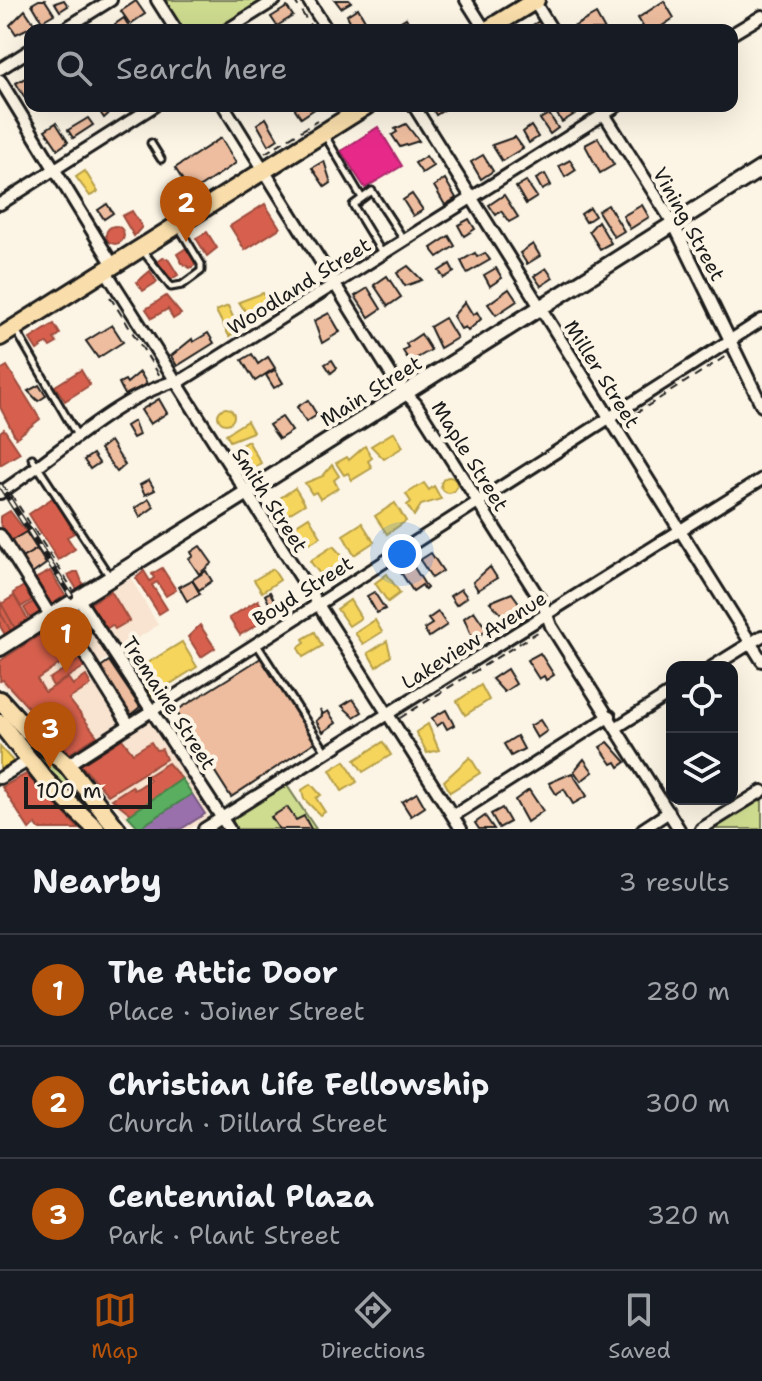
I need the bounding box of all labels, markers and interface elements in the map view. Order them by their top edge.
search box [24,24,738,112]
icon: search [52,46,96,90]
text: Search here [116,48,287,89]
street label: Vining Street [647,162,731,286]
pin: 2 [160,176,212,242]
street label: Woodland Street [223,231,375,341]
street label: Miller Street [559,315,645,433]
street label: Main Street [315,350,427,432]
street label: Maple Street [426,396,514,516]
street label: Smith Street [226,443,314,557]
your location [382,534,422,574]
street label: Boyd Street [248,550,358,632]
street label: Lakeview Avenue [396,585,552,695]
pin: 1 [40,607,92,673]
street label: Tremaine Street [116,631,222,775]
map controls [666,661,738,805]
button: locate [666,661,738,733]
pin: 3 [24,702,76,768]
button: layers [666,733,738,805]
scale bar [24,773,152,809]
text: 100 m [36,776,102,805]
text: Nearby [32,858,162,904]
text: 3 results [618,864,730,899]
text: The Attic Door [108,952,338,993]
text: 1 [52,973,64,1008]
text: 280 m [645,973,730,1008]
text: Place · Joiner Street [108,993,365,1028]
text: Christian Life Fellowship [108,1064,489,1105]
text: 2 [49,1085,67,1120]
text: 300 m [645,1085,730,1120]
text: Church · Dillard Street [108,1105,388,1140]
text: Centennial Plaza [108,1176,374,1217]
text: 3 [49,1197,67,1232]
text: 320 m [647,1197,730,1232]
text: Park · Plant Street [108,1217,340,1252]
tab: Map [91,1288,138,1365]
tab: Directions [321,1288,426,1365]
tab: Saved [608,1288,671,1365]

